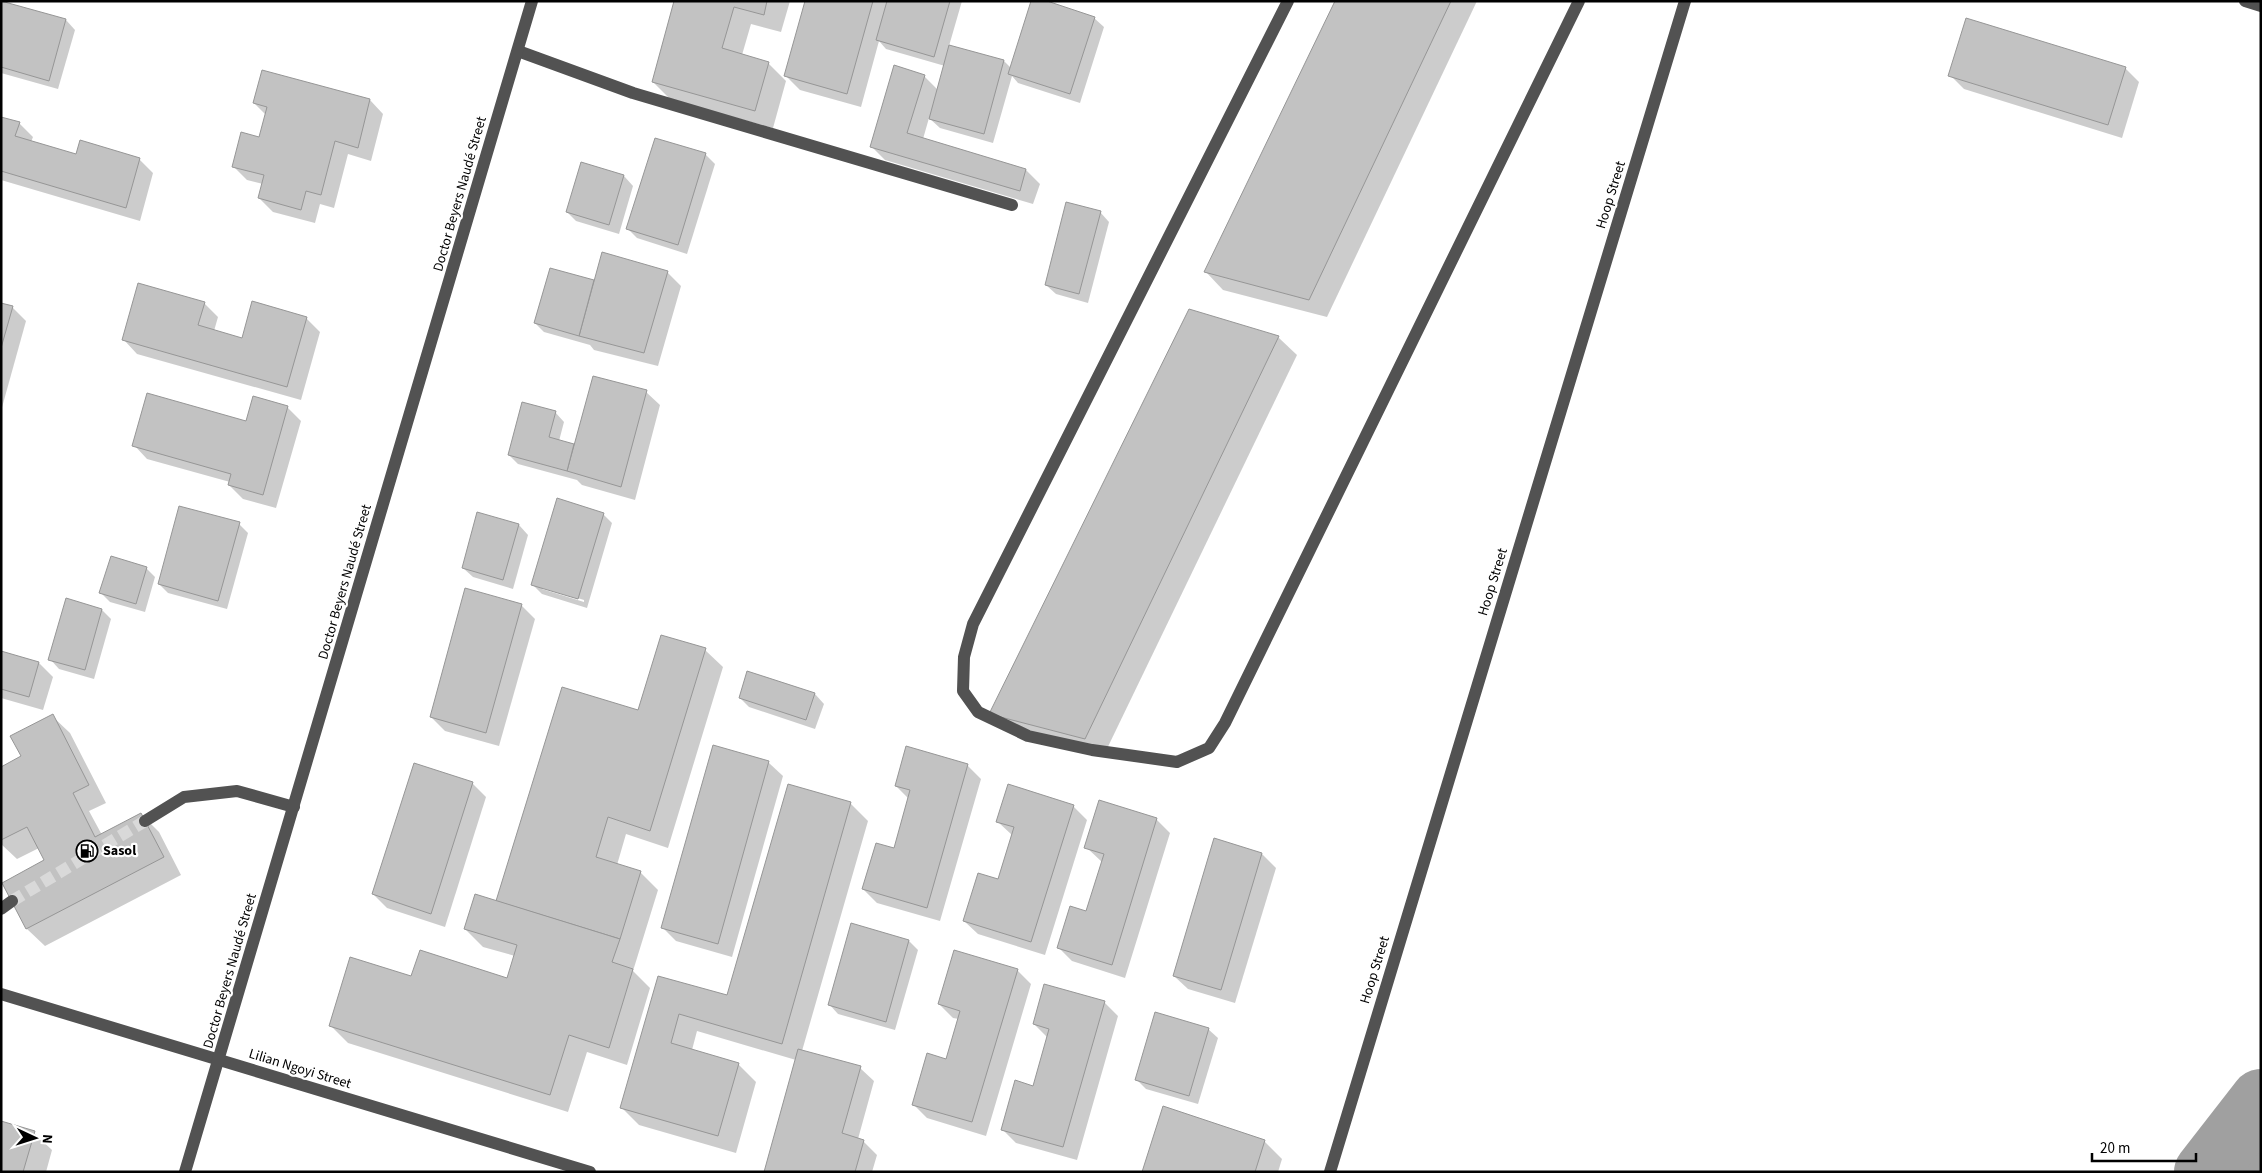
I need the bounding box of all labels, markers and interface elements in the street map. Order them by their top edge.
street label: Doctor Beyers Naudé Street [428,114,492,274]
street label: Hoop Street [1591,158,1631,231]
street label: Doctor Beyers Naudé Street [313,502,377,662]
street label: Hoop Street [1473,545,1513,618]
fuel station icon: Sasol [75,839,99,863]
place label: Sasol [103,841,136,861]
street label: Doctor Beyers Naudé Street [198,891,262,1051]
street label: Hoop Street [1355,933,1395,1006]
street label: Lilian Ngoyi Street [246,1044,354,1094]
north arrow [10,1113,60,1163]
scale bar [2092,1130,2196,1162]
text: N [37,1133,57,1144]
text: 20 m [2100,1138,2130,1159]

